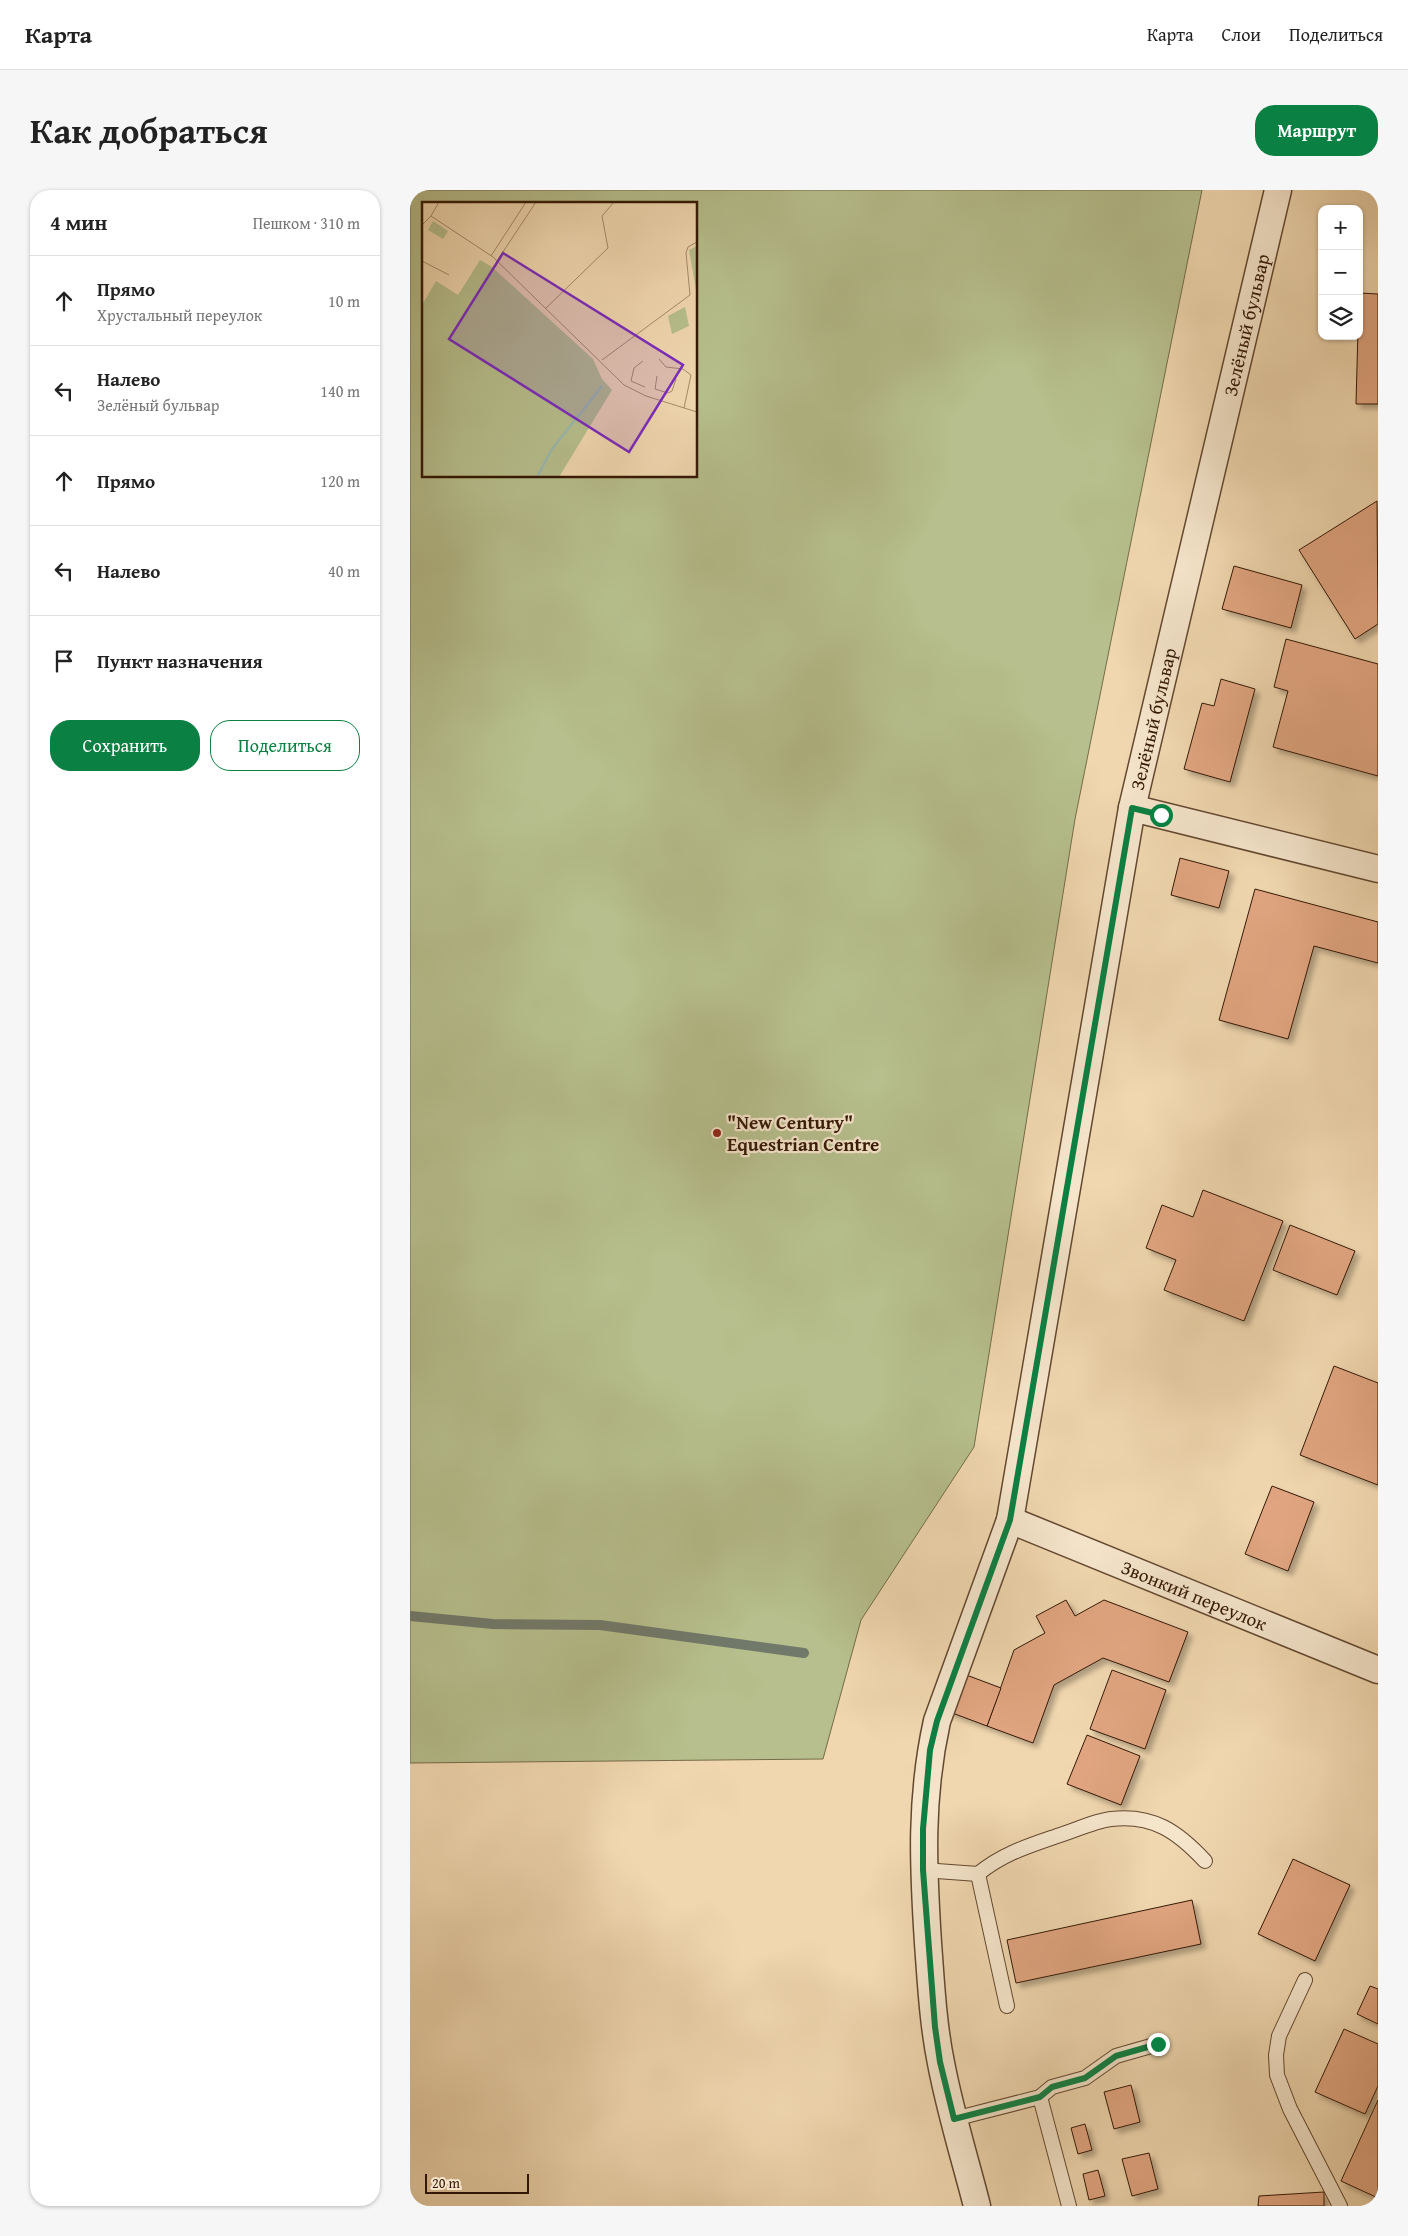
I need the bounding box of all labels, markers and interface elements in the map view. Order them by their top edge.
text: Карта [25,17,92,52]
text: Карта [1147,21,1194,48]
text: Слои [1222,21,1261,48]
text: Поделиться [1289,21,1383,48]
text: Как добраться [30,105,268,156]
button: Маршрут [1255,105,1378,156]
inset map [422,202,698,478]
map controls [1318,205,1363,340]
button: + [1318,205,1363,250]
text: 4 мин [50,207,107,238]
text: Пешком · 310 m [253,211,360,235]
button: − [1318,250,1363,295]
street label: Зелёный бульвар [1216,251,1276,399]
text: Прямо [97,275,155,303]
icon: ahead [50,287,78,315]
text: 10 m [328,289,360,313]
button: layers [1318,295,1363,340]
text: Хрустальный переулок [97,303,262,327]
text: Налево [97,365,160,393]
icon: left [50,377,78,405]
text: 140 m [320,379,360,403]
text: Зелёный бульвар [97,393,219,417]
icon: ahead [50,467,78,495]
text: Прямо [97,467,155,495]
text: 120 m [320,469,360,493]
icon: left [50,557,78,585]
text: Налево [97,557,160,585]
text: 40 m [328,559,360,583]
street label: Зелёный бульвар [1123,645,1183,793]
icon: arrive [50,647,78,675]
text: Пункт назначения [97,647,263,675]
button: Сохранить [50,720,200,771]
button: Поделиться [210,720,360,771]
route start [1150,804,1173,827]
place label: "New Century" Equestrian Centre [727,1108,879,1158]
marker: "New Century" Equestrian Centre [711,1127,723,1139]
street label: Звонкий переулок [1117,1553,1271,1637]
route end [1147,2033,1170,2056]
scale bar [425,2171,529,2194]
text: 20 m [432,2173,460,2193]

